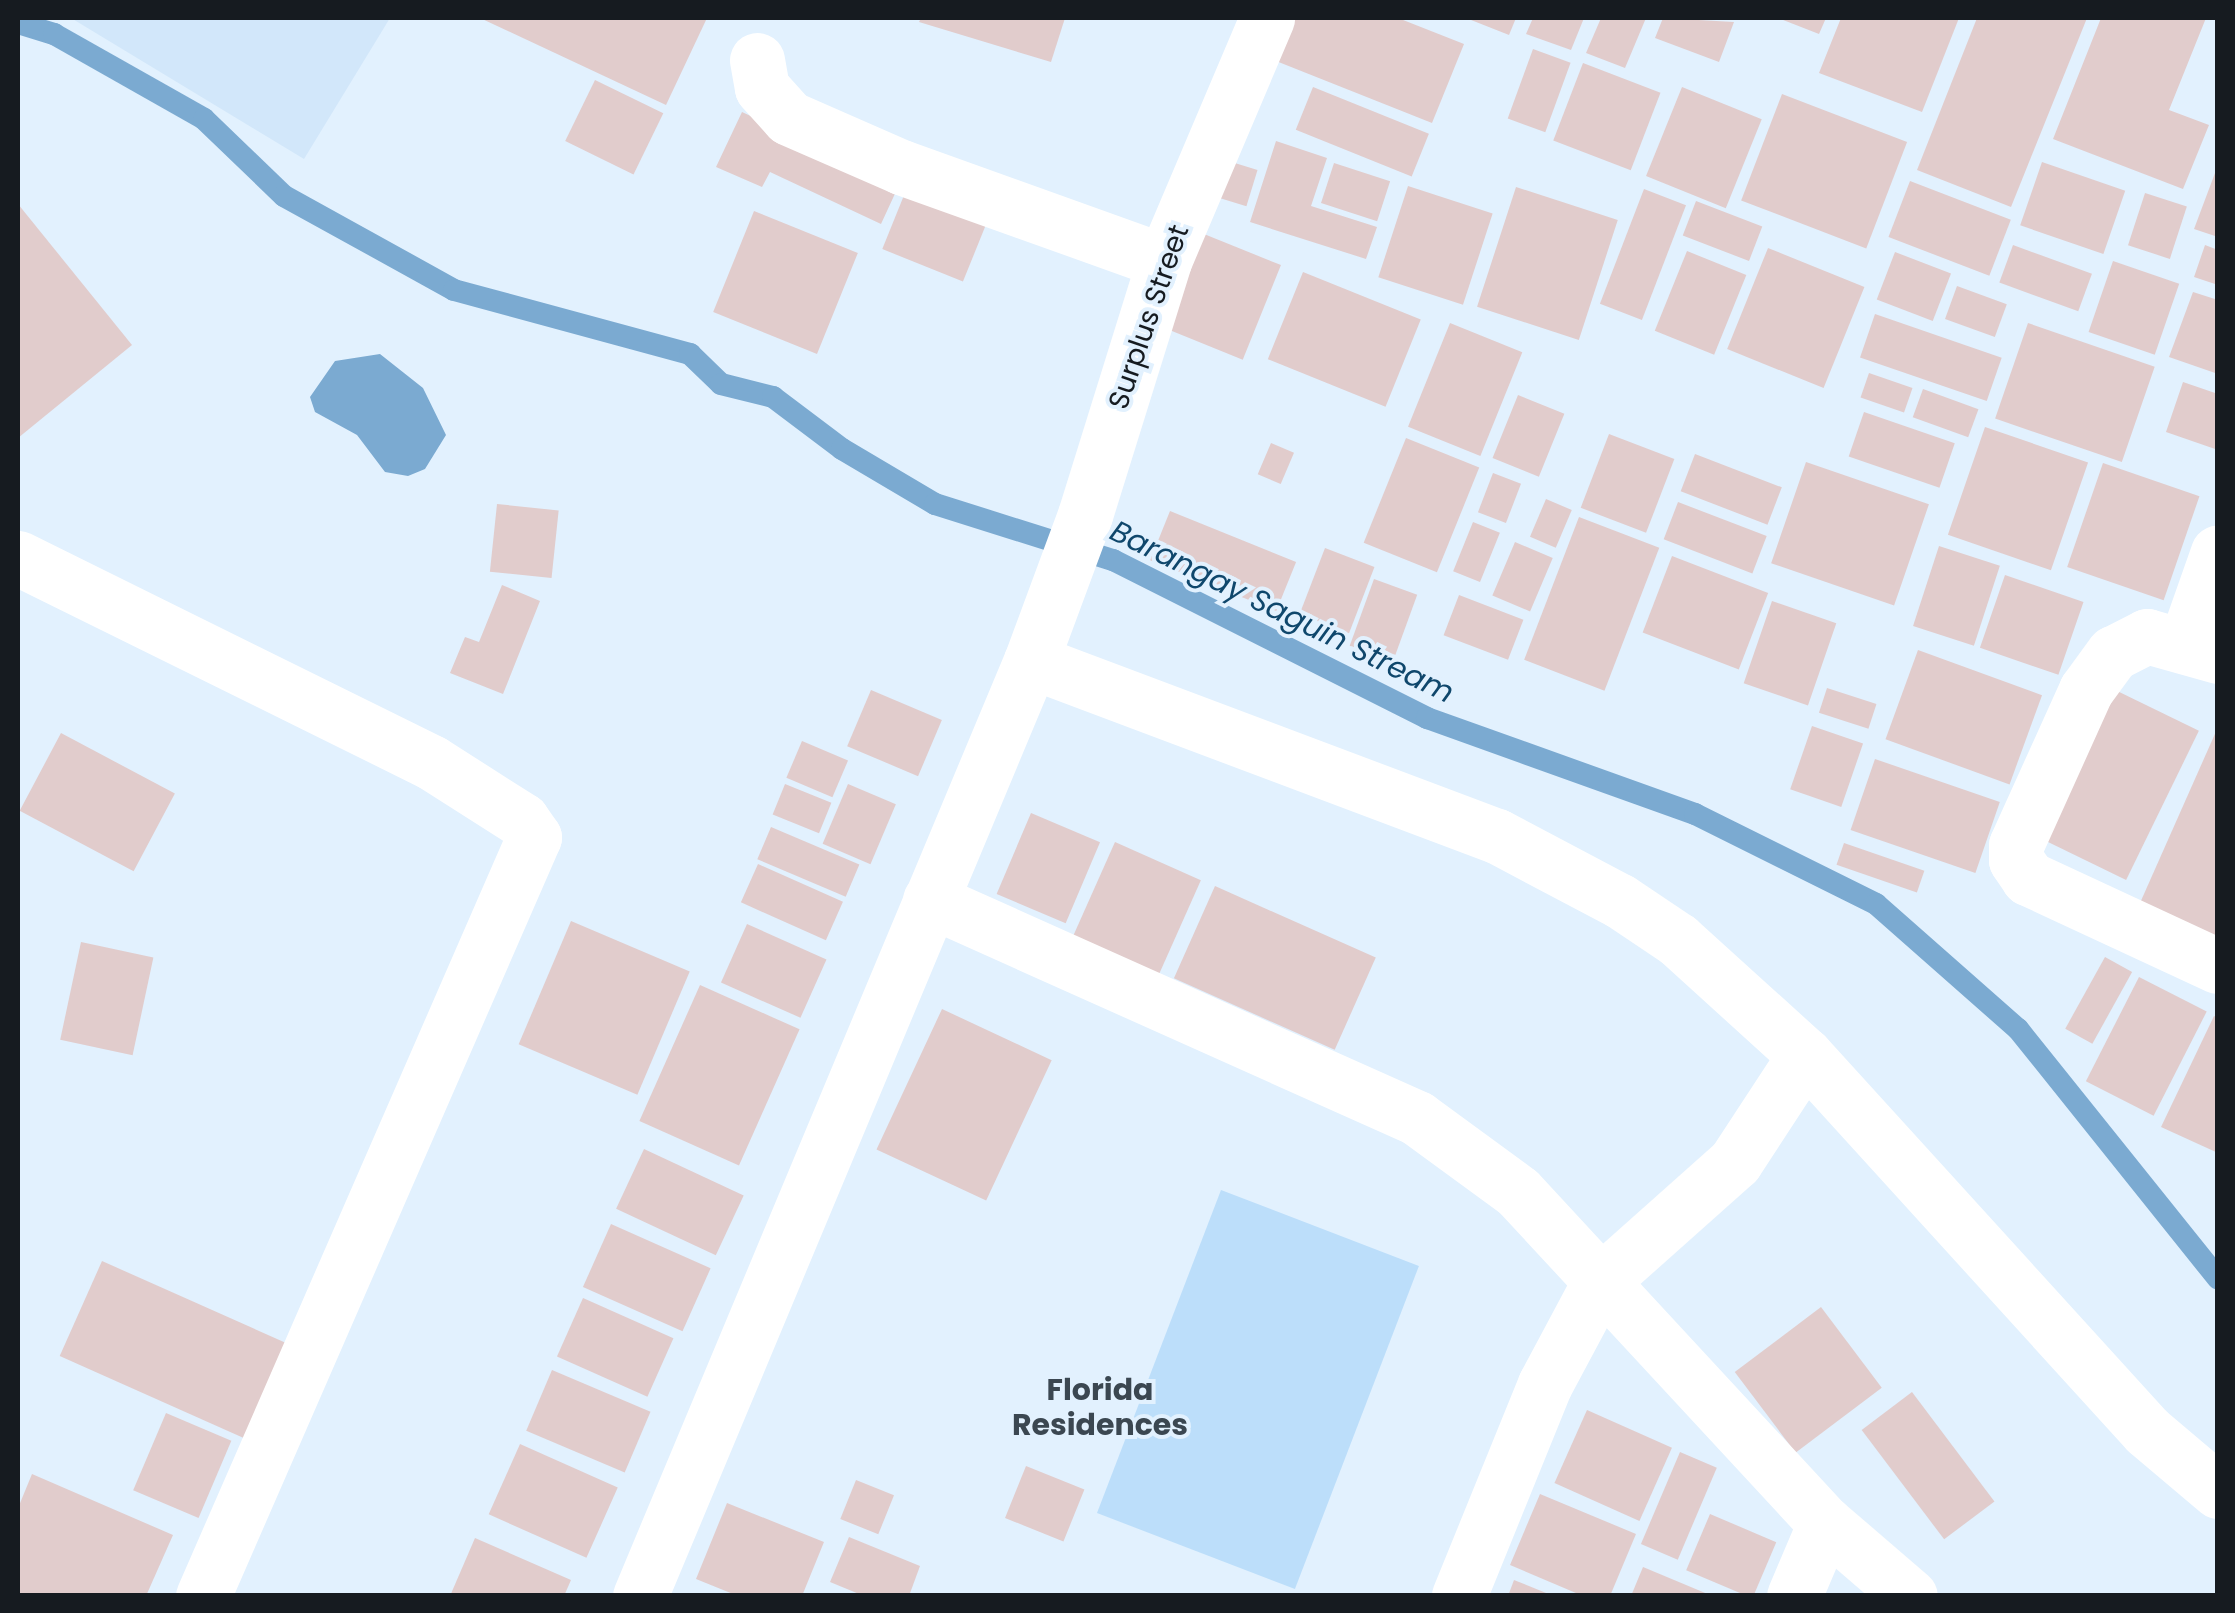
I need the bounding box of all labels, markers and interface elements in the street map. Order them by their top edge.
street label: Surplus Street [1102,220,1196,414]
water label: Barangay Saguin Stream [1104,513,1460,711]
district label: Florida Residences [1012,1372,1188,1442]

